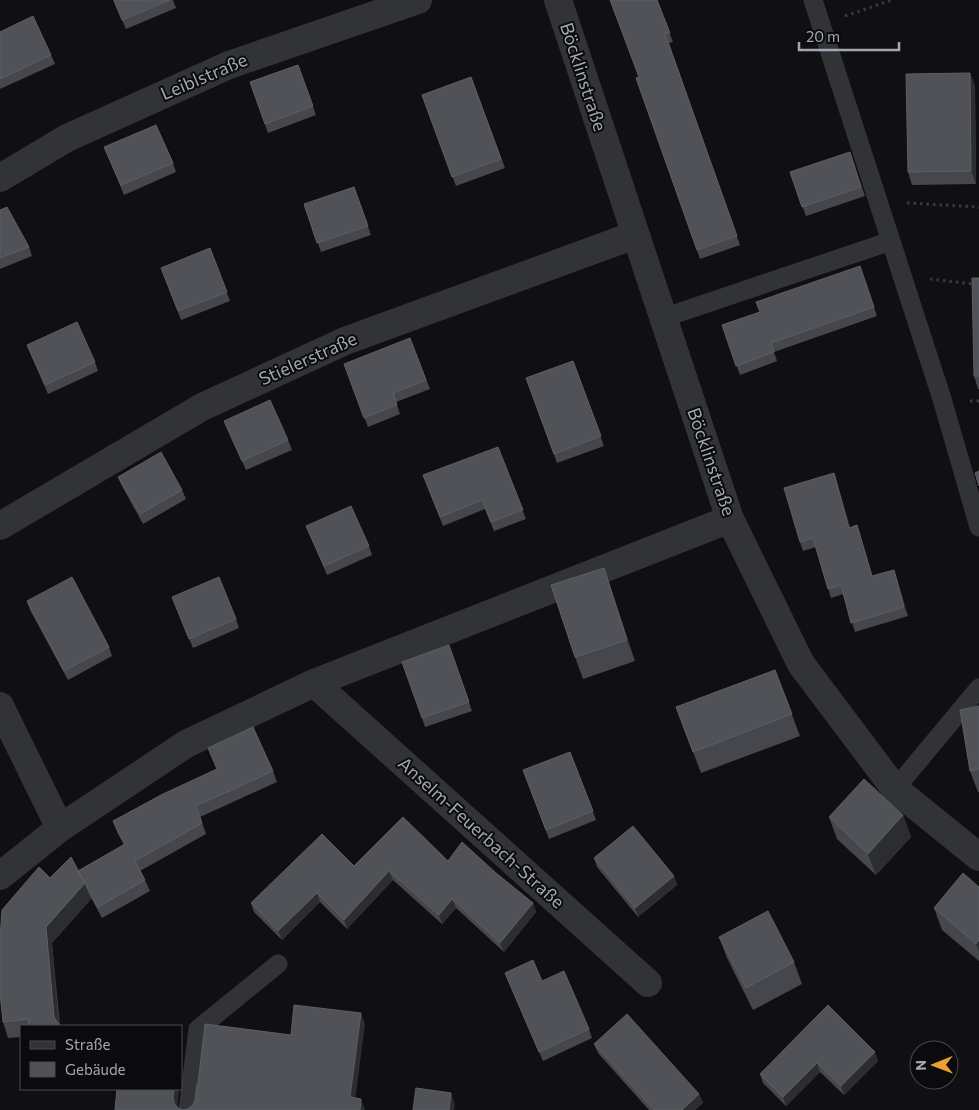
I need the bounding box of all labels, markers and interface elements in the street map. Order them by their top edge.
street label: Böcklinstraße [556,20,612,134]
scale bar [799,20,899,52]
text: 20 m [806,27,840,45]
street label: Leiblstraße [157,48,250,104]
street label: Stielerstraße [255,327,360,390]
street label: Böcklinstraße [683,405,741,519]
street label: Anselm-Feuerbach-Straße [394,752,569,913]
legend [20,1025,182,1090]
text: Straße [65,1035,111,1053]
north arrow [909,1040,959,1090]
text: Gebäude [65,1060,126,1078]
text: N [912,1060,929,1071]

